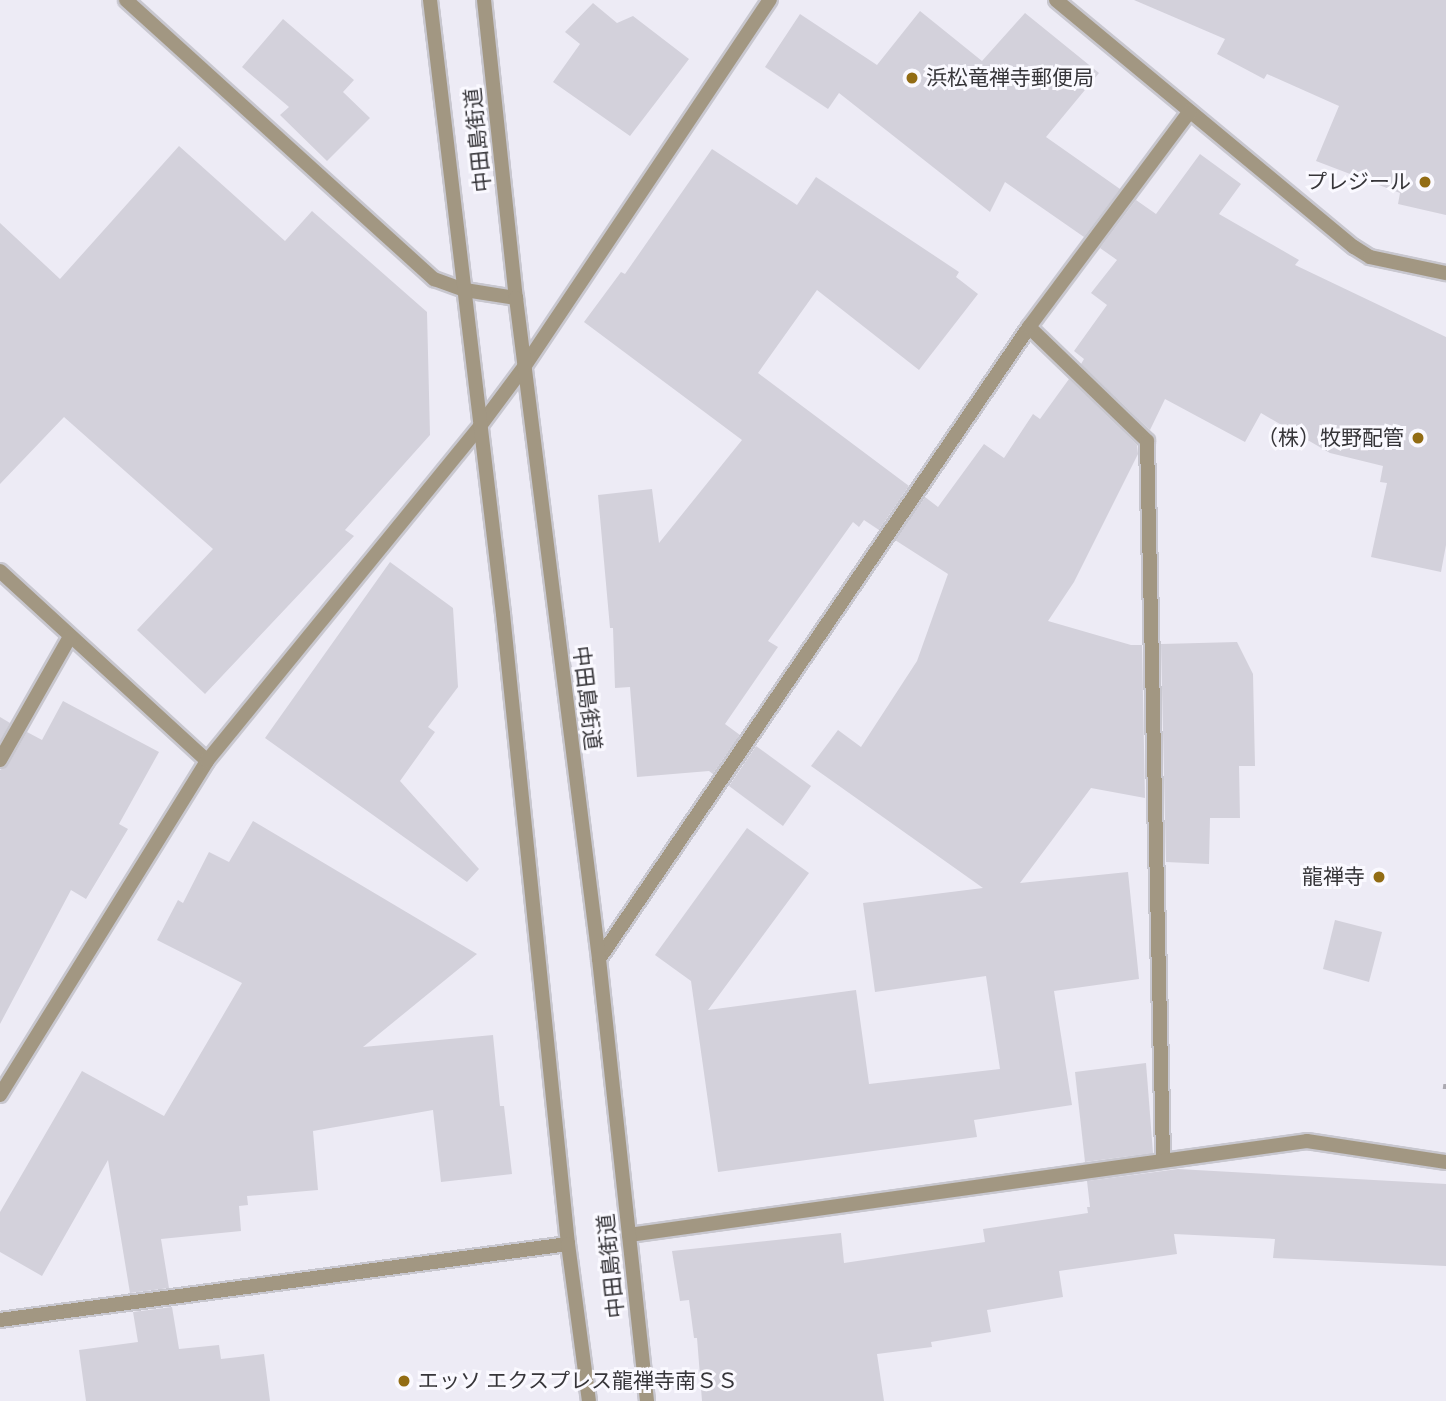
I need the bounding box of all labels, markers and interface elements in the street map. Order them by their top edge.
place label: 浜松竜禅寺郵便局 [926,65,1094,91]
marker: 浜松竜禅寺郵便局 [904,70,920,86]
street label: 中田島街道 [460,86,496,194]
place label: プレジール [1306,169,1411,195]
marker: プレジール [1417,174,1433,190]
place label: （株）牧野配管 [1257,425,1404,451]
marker: （株）牧野配管 [1410,430,1426,446]
street label: 中田島街道 [568,644,606,752]
place label: 龍禅寺 [1302,864,1365,890]
marker: 龍禅寺 [1371,869,1387,885]
street label: 中田島街道 [593,1212,629,1320]
place label: エッソ エクスプレス龍禅寺南ＳＳ [418,1368,739,1394]
marker: エッソ エクスプレス龍禅寺南ＳＳ [396,1373,412,1389]

